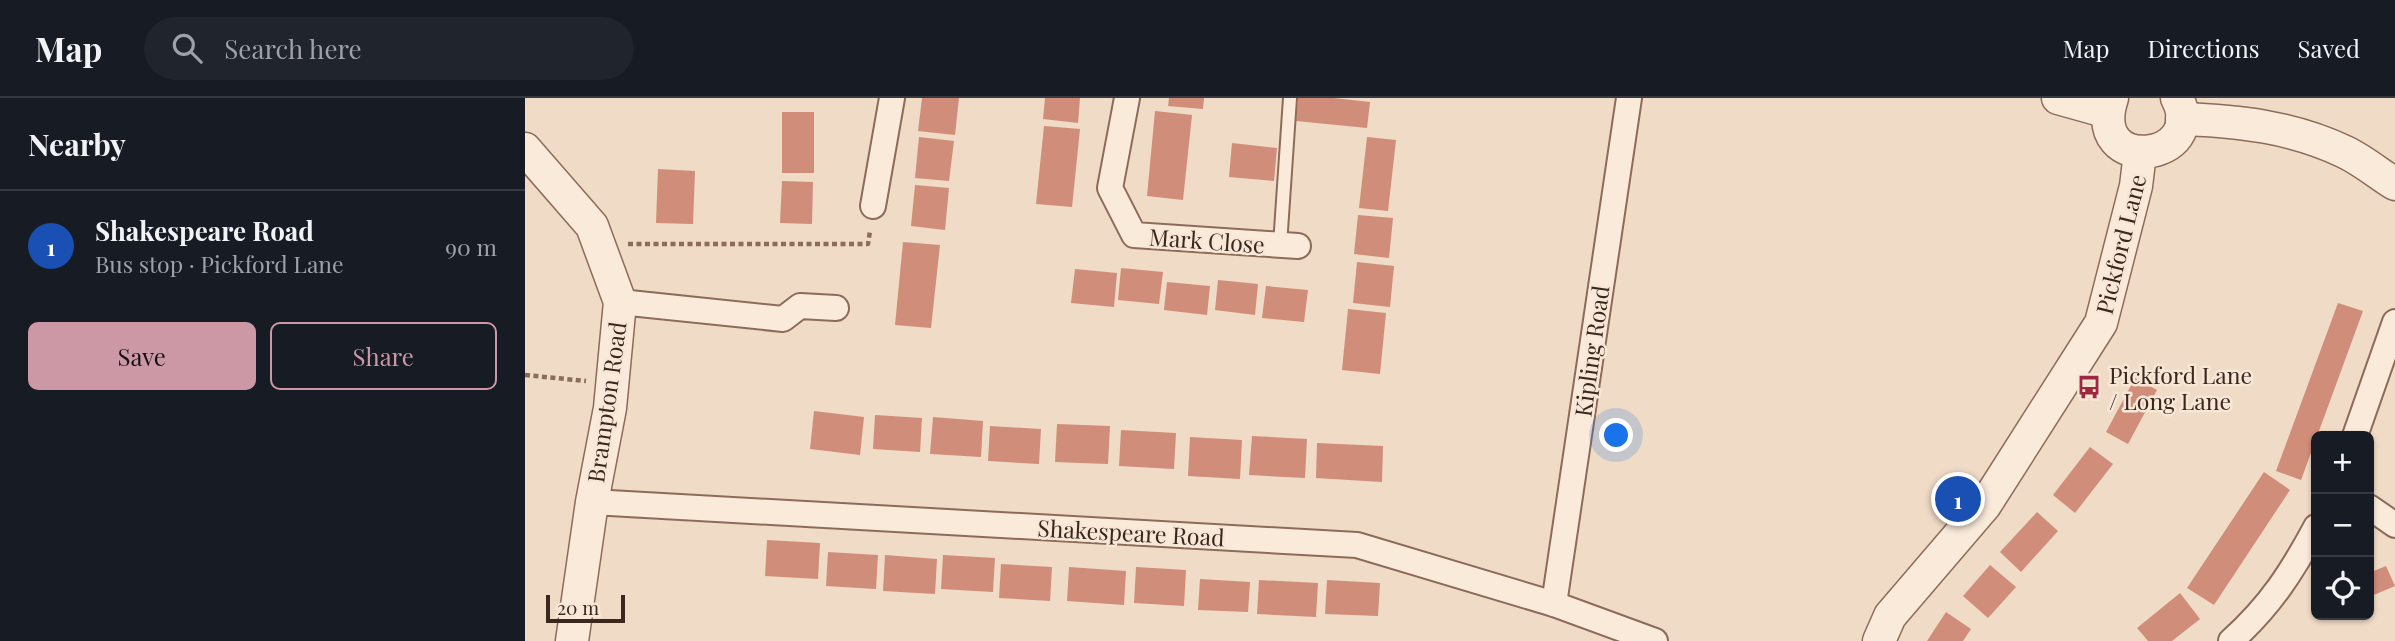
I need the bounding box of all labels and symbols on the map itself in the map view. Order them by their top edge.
street label: Pickford Lane [2088,171,2152,317]
street label: Mark Close [1148,220,1266,260]
street label: Kipling Road [1566,283,1616,419]
street label: Brampton Road [579,320,633,484]
place label: Pickford Lane / Long Lane [2109,359,2252,416]
bus stop icon: Pickford Lane / Long Lane [2075,373,2103,401]
your location [1599,418,1633,452]
pin: 1 [1935,473,1981,525]
street label: Shakespeare Road [1037,512,1225,552]
scale bar [546,592,625,624]

